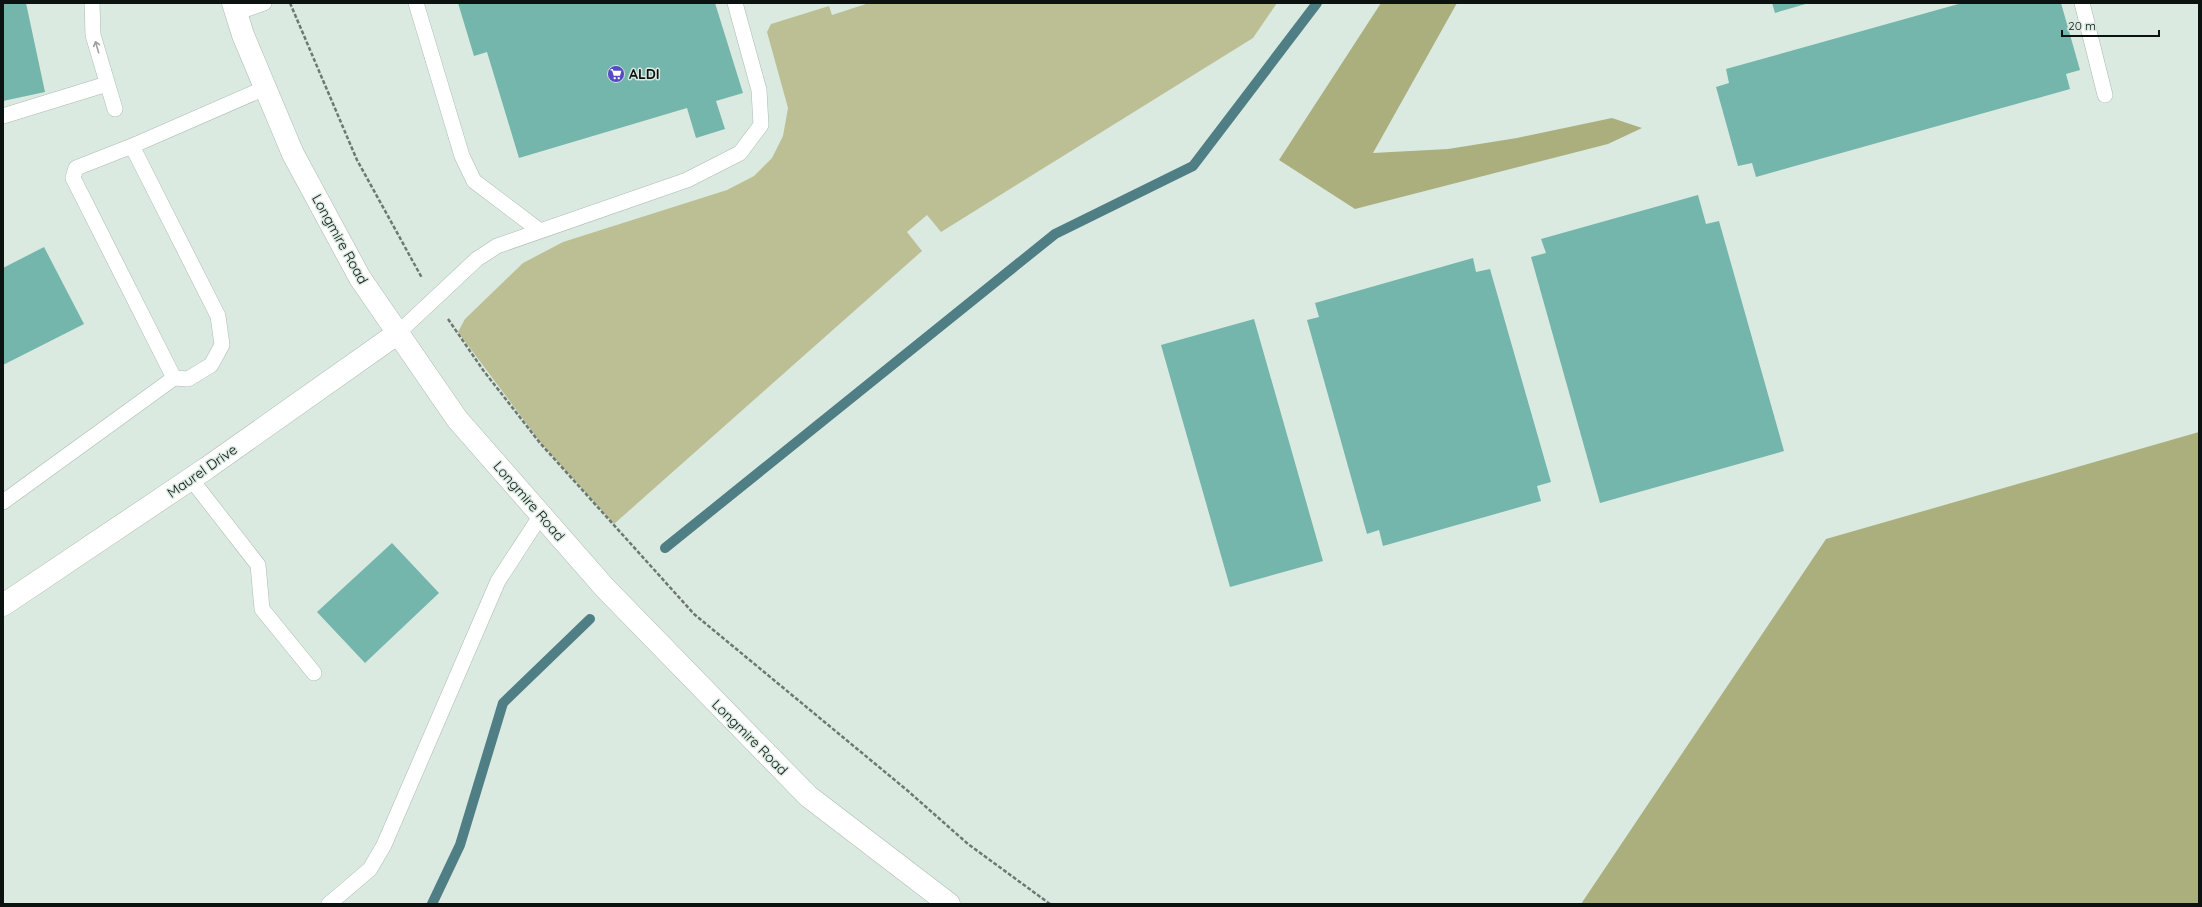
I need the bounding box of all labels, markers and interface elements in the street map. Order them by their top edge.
scale bar [2062,12,2159,38]
text: 20 m [2068,18,2096,33]
one-way arrow [93,41,100,54]
supermarket icon: ALDI [606,64,626,84]
place label: ALDI [629,65,660,83]
street label: Longmire Road [308,191,372,287]
street label: Maurel Drive [163,440,241,502]
street label: Longmire Road [489,457,569,545]
street label: Longmire Road [708,695,792,779]

